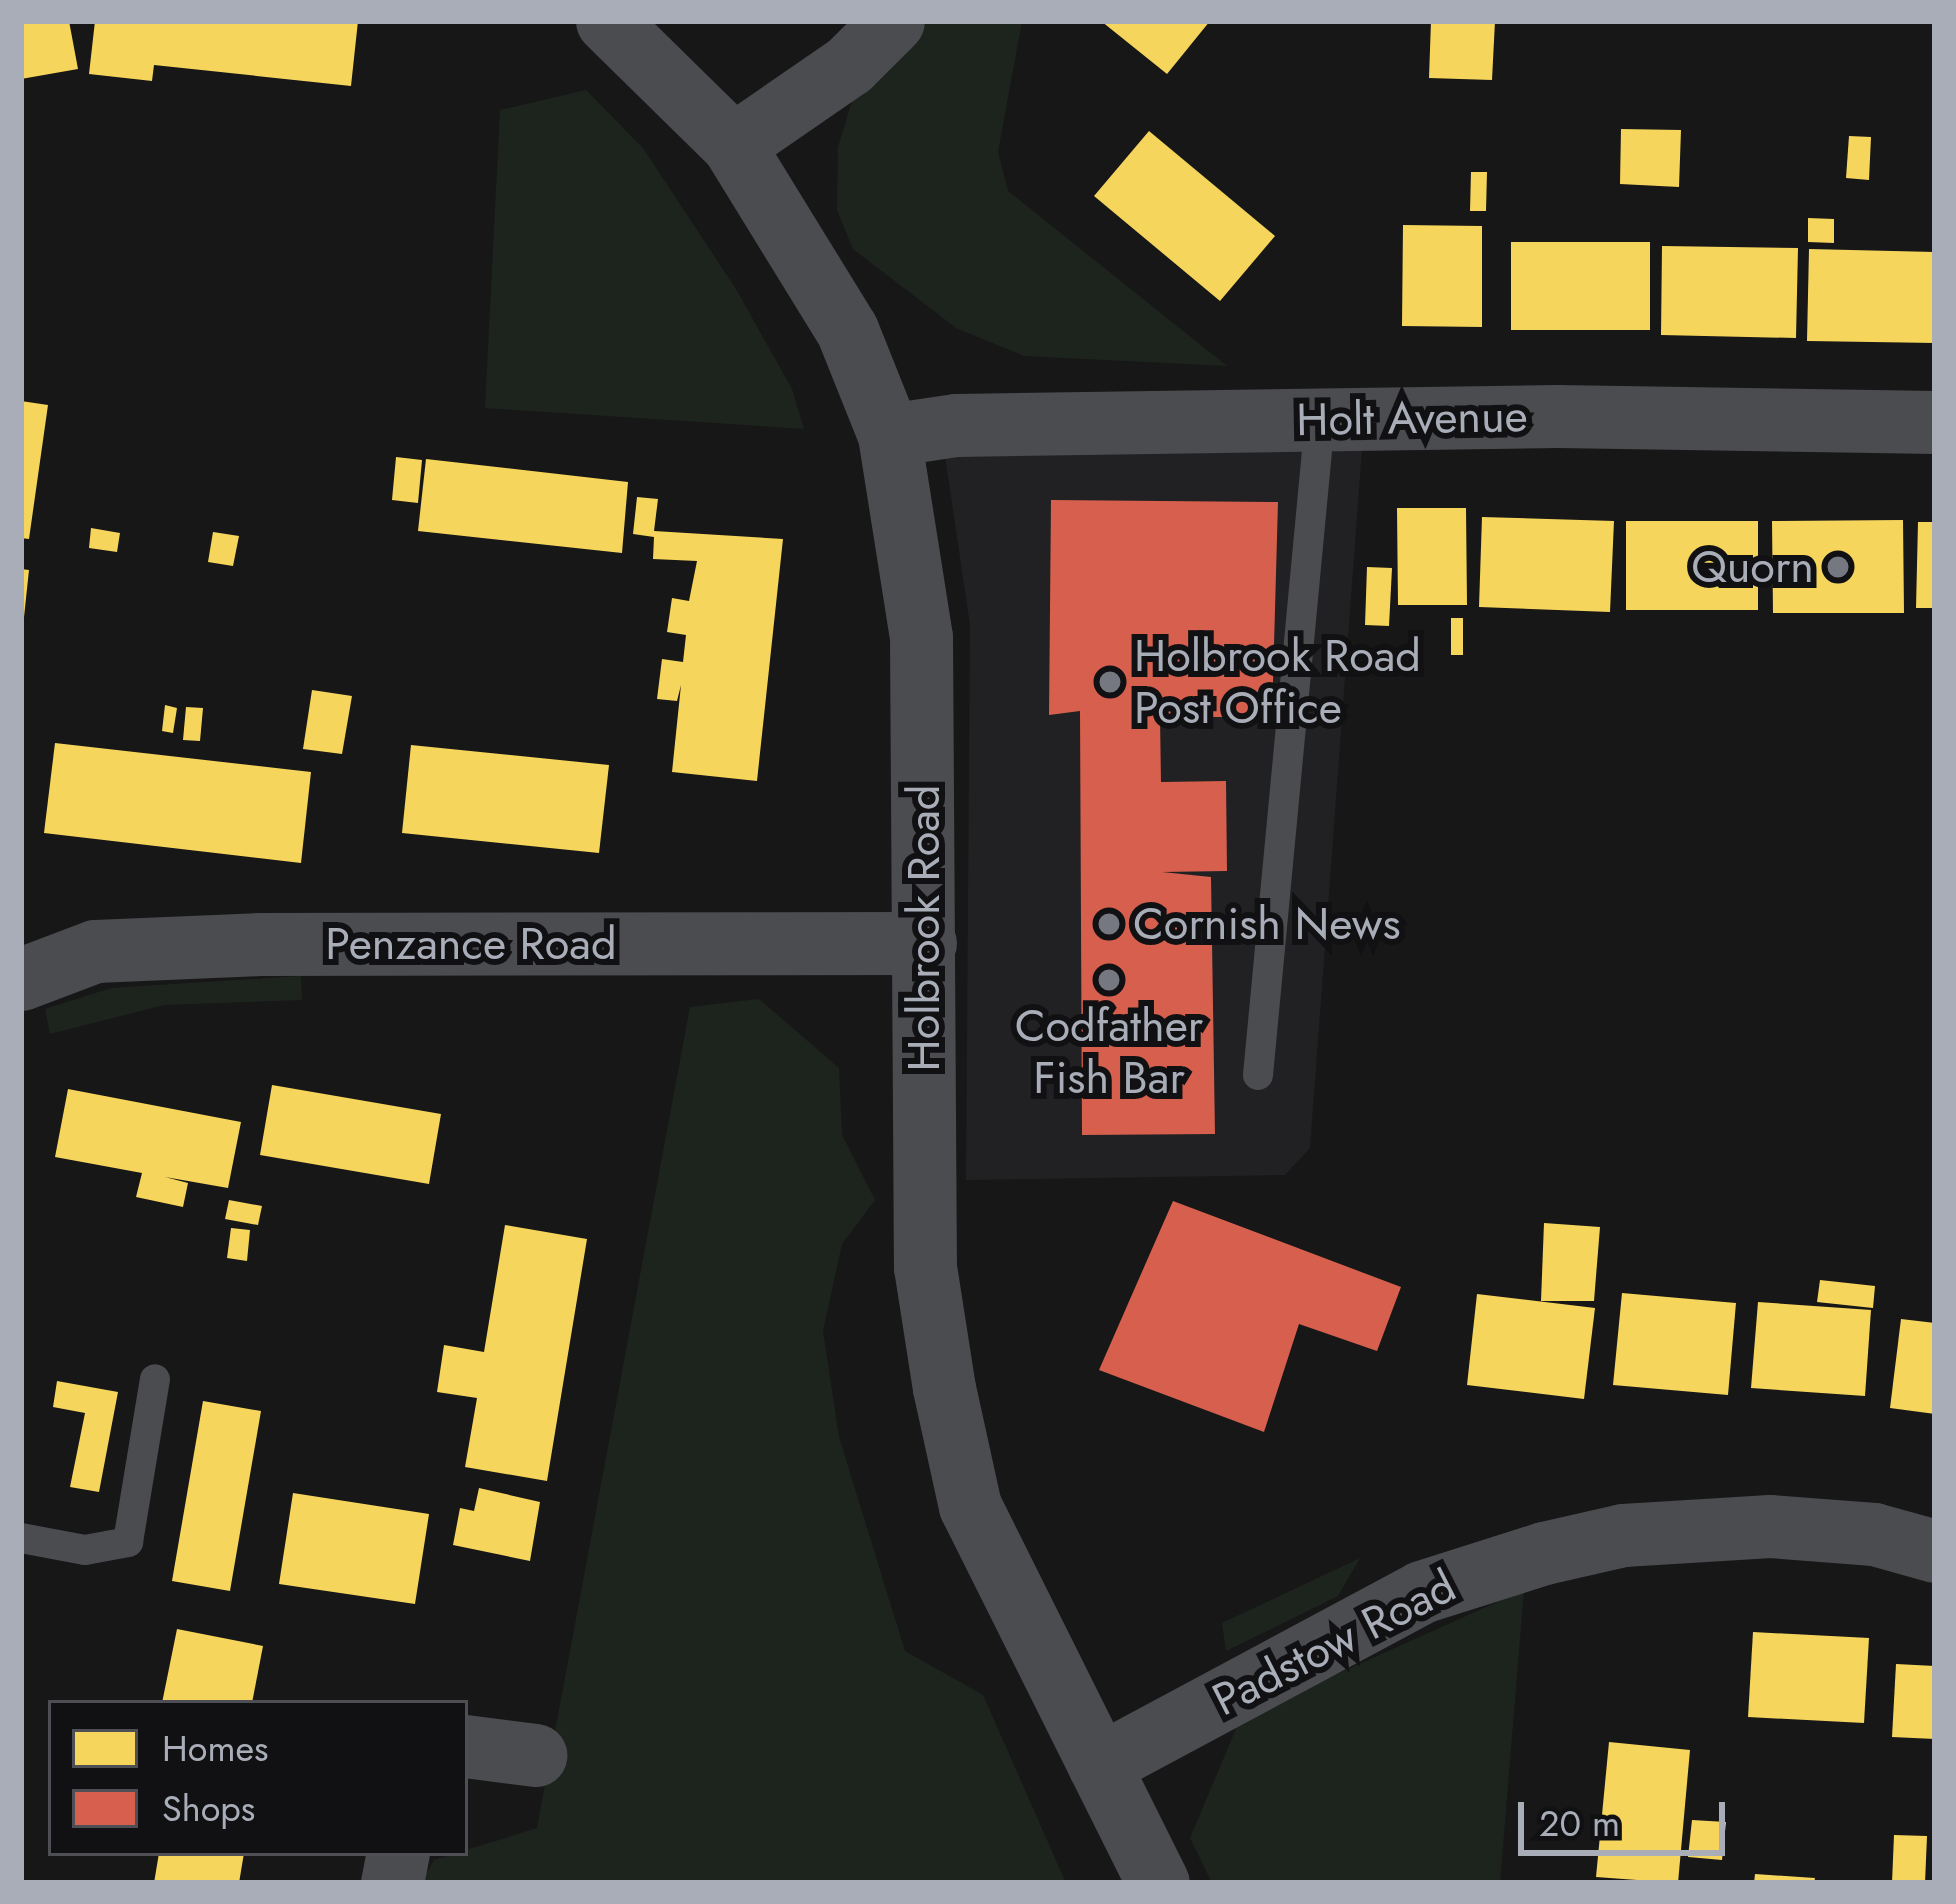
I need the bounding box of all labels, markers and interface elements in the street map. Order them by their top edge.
street label: Holt Avenue [1296,389,1528,447]
place label: Quorn [1691,540,1814,594]
marker: Quorn [1825,554,1851,580]
place label: Holbrook Road Post Office [1134,629,1421,735]
marker: Holbrook Road Post Office [1097,669,1123,695]
street label: Holbrook Road [897,784,951,1072]
place label: Cornish News [1133,897,1401,951]
marker: Cornish News [1096,911,1122,937]
street label: Penzance Road [325,917,617,971]
marker: Codfather Fish Bar [1096,967,1122,993]
place label: Codfather Fish Bar [1015,999,1203,1105]
street label: Padstow Road [1204,1559,1464,1727]
legend [48,1700,468,1856]
text: Homes [162,1722,269,1774]
scale bar [1524,1778,1731,1852]
text: Shops [162,1782,255,1834]
text: 20 m [1539,1797,1620,1849]

